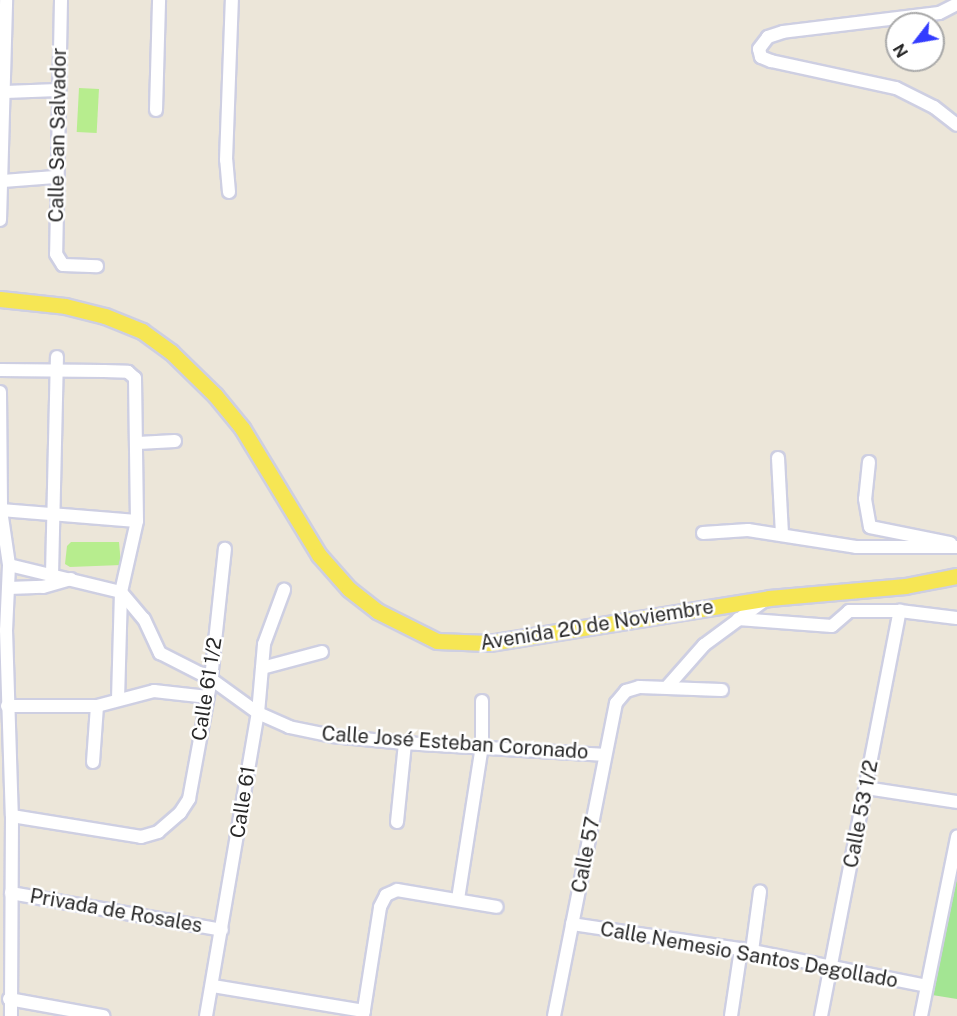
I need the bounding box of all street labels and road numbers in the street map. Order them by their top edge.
street label: Calle San Salvador [44,47,72,223]
street label: Avenida 20 de Noviembre [478,595,716,655]
street label: Calle 61 1/2 [187,635,227,743]
street label: Calle José Esteban Coronado [321,722,589,764]
street label: Calle 53 1/2 [839,758,883,870]
street label: Calle 61 [225,764,261,840]
street label: Calle 57 [567,815,605,895]
street label: Privada de Rosales [28,884,204,938]
street label: Calle Nemesio Santos Degollado [598,917,900,993]

